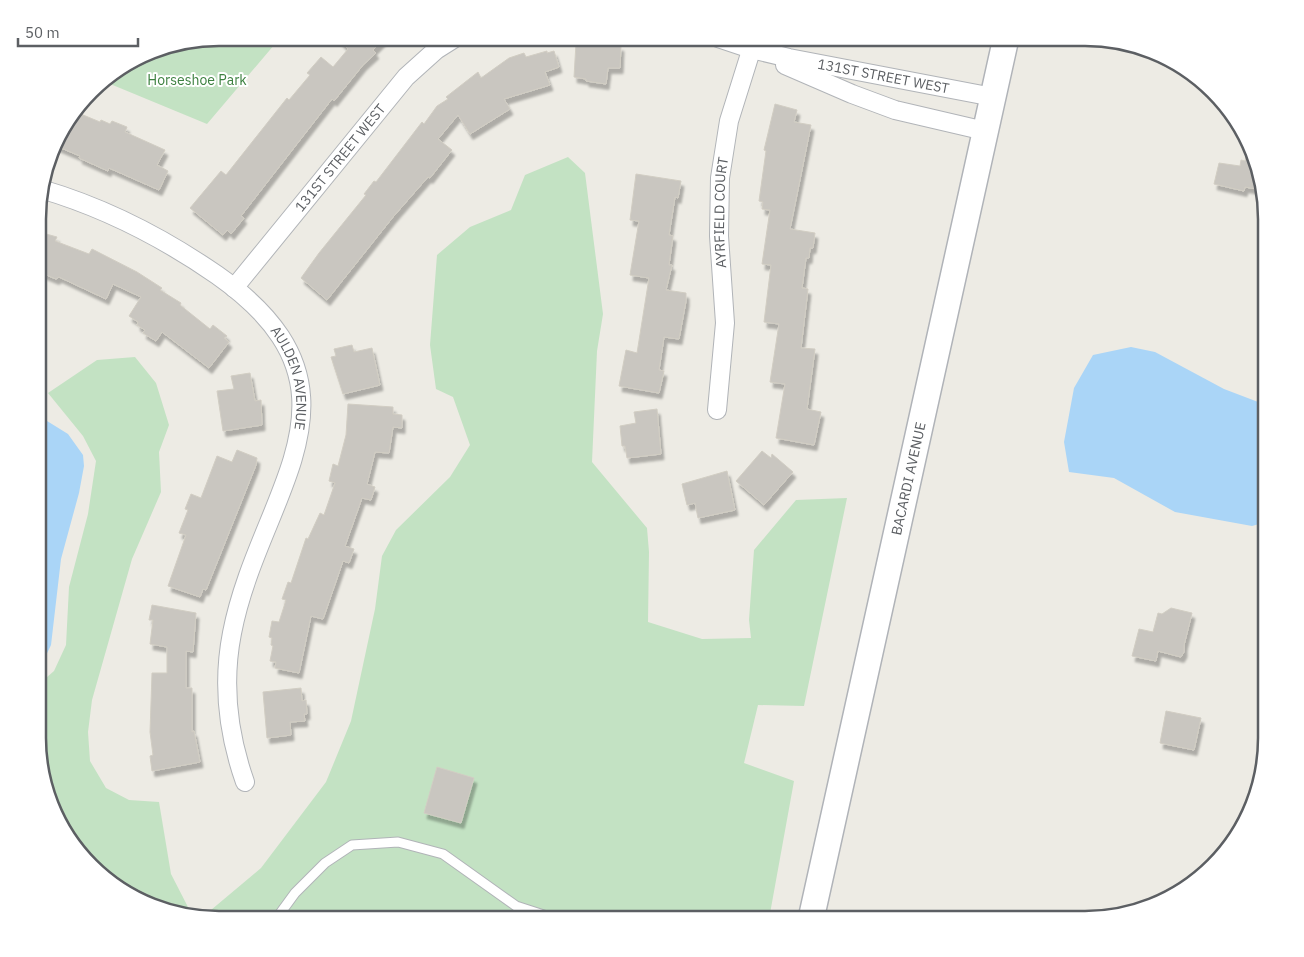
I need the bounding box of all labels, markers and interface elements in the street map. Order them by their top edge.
scale bar [18,15,138,47]
text: 50 m [25,23,60,42]
street label: 131ST STREET WEST [816,55,951,97]
park label: Horseshoe Park [147,71,247,89]
street label: 131ST STREET WEST [291,100,389,215]
street label: AYRFIELD COURT [710,156,732,269]
street label: AULDEN AVENUE [267,322,310,431]
street label: BACARDI AVENUE [887,420,930,537]

